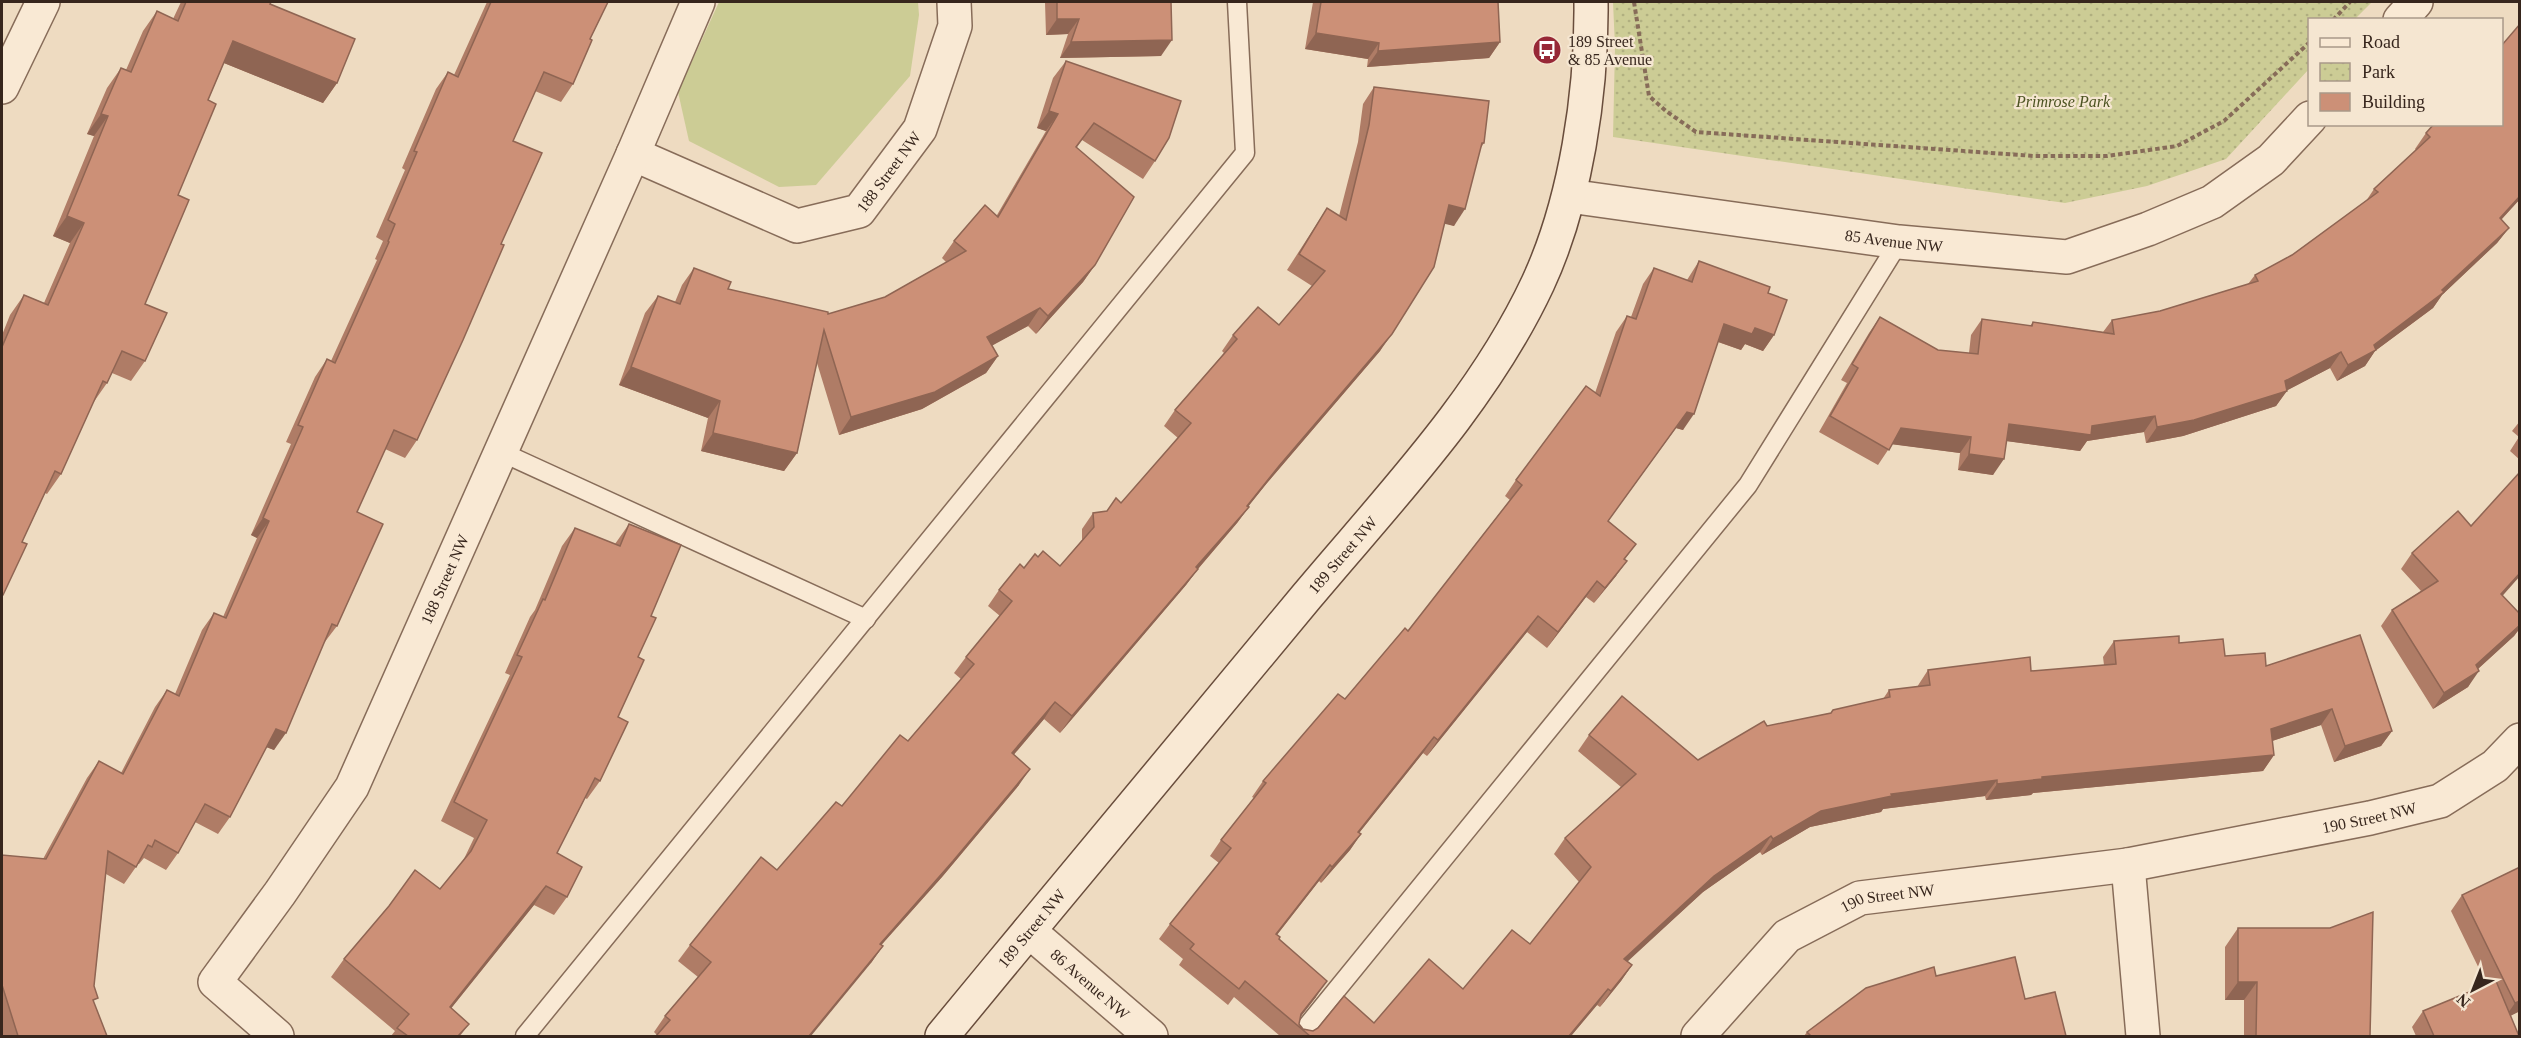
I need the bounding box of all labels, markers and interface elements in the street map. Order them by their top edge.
legend [2308,18,2503,126]
text: Road [2362,32,2400,52]
place label: 189 Street & 85 Avenue [1568,33,1652,68]
bus stop icon: 189 Street & 85 Avenue [1531,34,1563,66]
text: Park [2362,62,2395,82]
text: Building [2362,92,2425,112]
park label: Primrose Park [2015,93,2111,110]
street label: 188 Street NW [853,127,924,215]
street label: 85 Avenue NW [1844,226,1944,254]
street label: 189 Street NW [1305,512,1381,597]
street label: 188 Street NW [417,531,472,626]
street label: 190 Street NW [2321,798,2419,836]
street label: 190 Street NW [1837,880,1936,915]
street label: 189 Street NW [994,885,1069,970]
street label: 86 Avenue NW [1048,945,1134,1023]
north arrow [2443,960,2503,1020]
text: N [2453,990,2473,1011]

